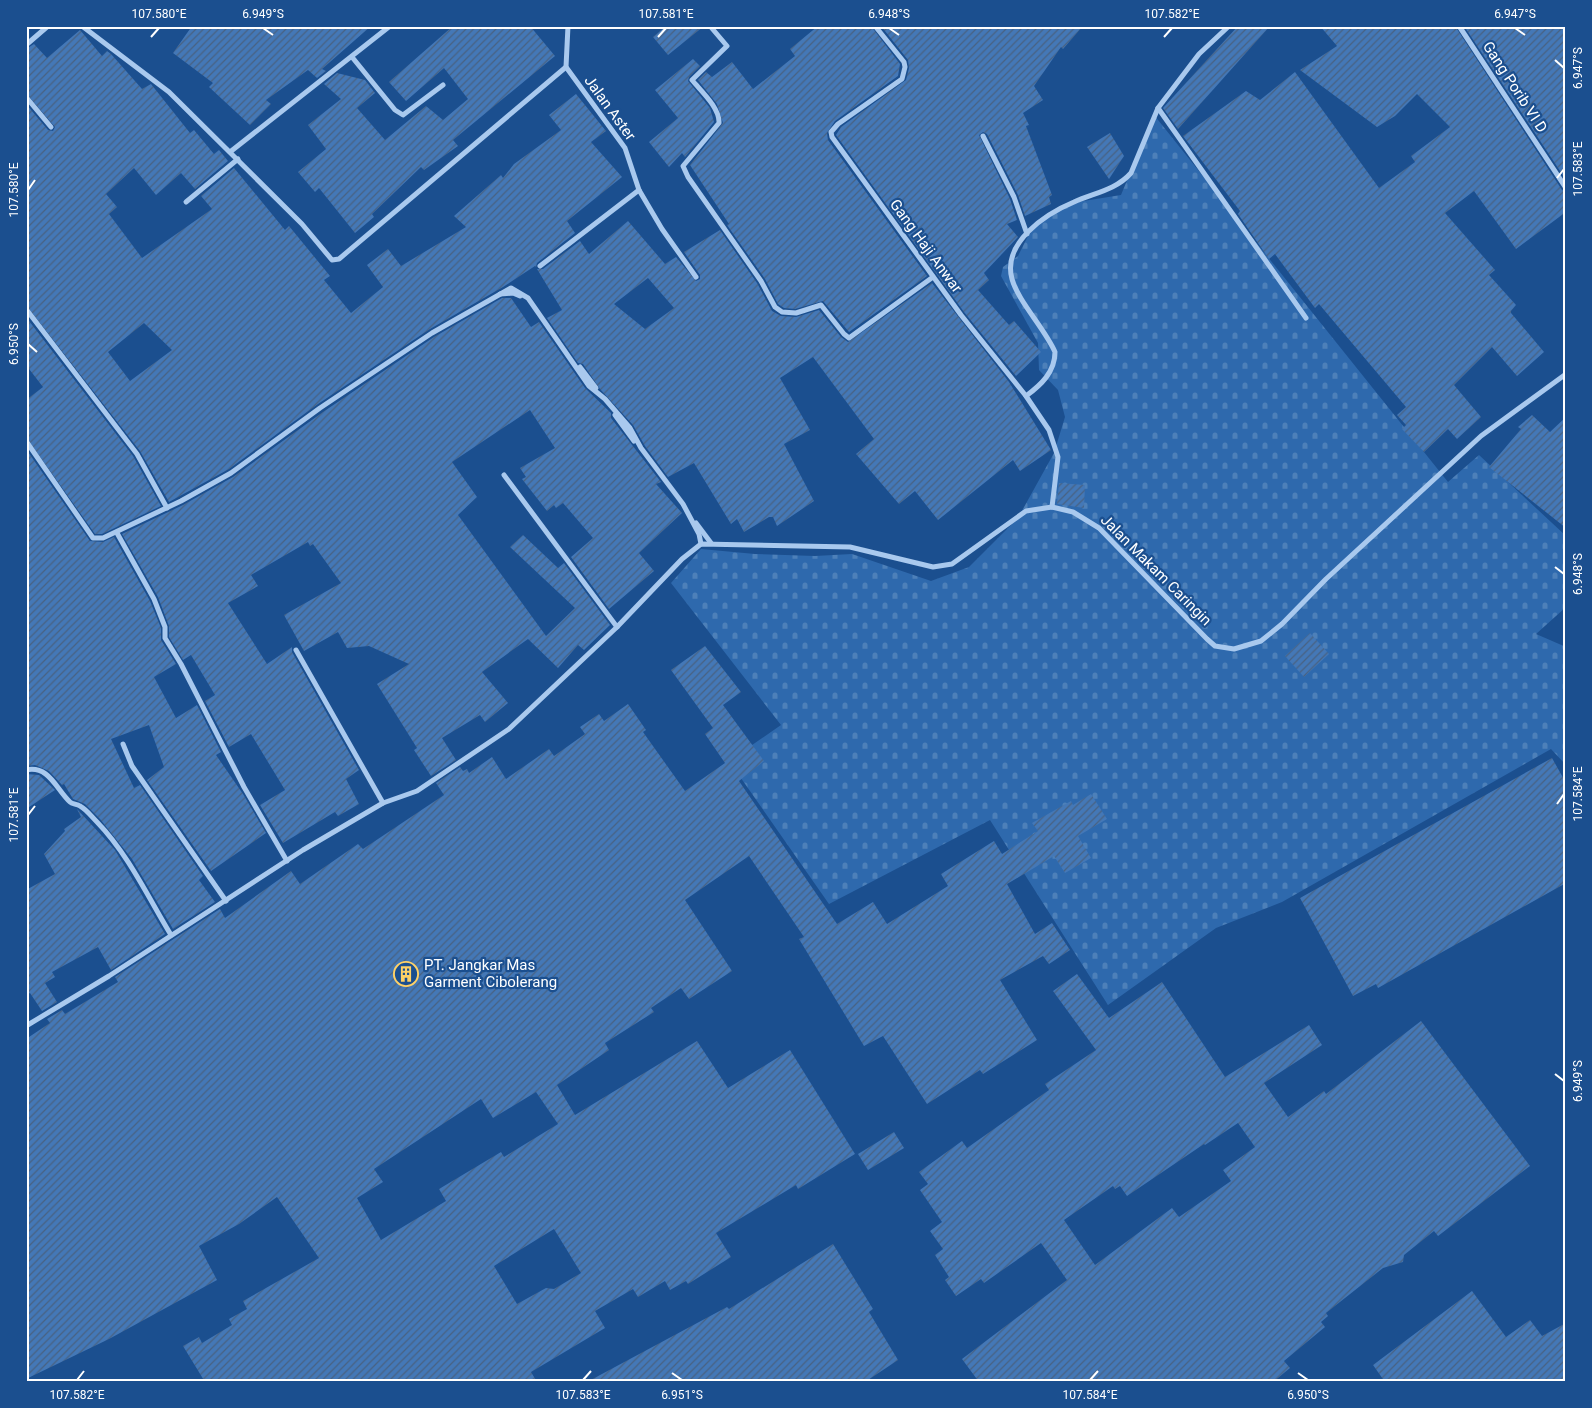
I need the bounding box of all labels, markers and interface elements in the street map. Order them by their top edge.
text: 107.580°E [132,7,187,21]
text: 6.949°S [242,7,284,21]
text: 107.581°E [639,7,694,21]
text: 6.948°S [868,7,910,21]
text: 107.582°E [1145,7,1200,21]
text: 6.947°S [1494,7,1536,21]
street label: Gang Porib VI D [1479,38,1551,136]
text: 6.947°S [1571,47,1585,89]
street label: Jalan Aster [580,72,640,144]
text: 107.583°E [1571,141,1585,196]
text: 107.580°E [7,162,21,217]
street label: Gang Haji Anwar [886,196,966,296]
text: 6.950°S [7,323,21,365]
street label: Jalan Makam Caringin [1097,511,1215,629]
text: 6.948°S [1571,553,1585,595]
text: 107.584°E [1571,766,1585,821]
text: 107.581°E [7,787,21,842]
place label: PT. Jangkar Mas Garment Cibolerang [424,956,557,991]
building icon: PT. Jangkar Mas Garment Cibolerang [393,961,419,987]
text: 6.949°S [1571,1060,1585,1102]
text: 107.582°E [50,1388,105,1402]
text: 107.583°E [556,1388,611,1402]
text: 6.951°S [661,1388,703,1402]
text: 107.584°E [1063,1388,1118,1402]
text: 6.950°S [1287,1388,1329,1402]

